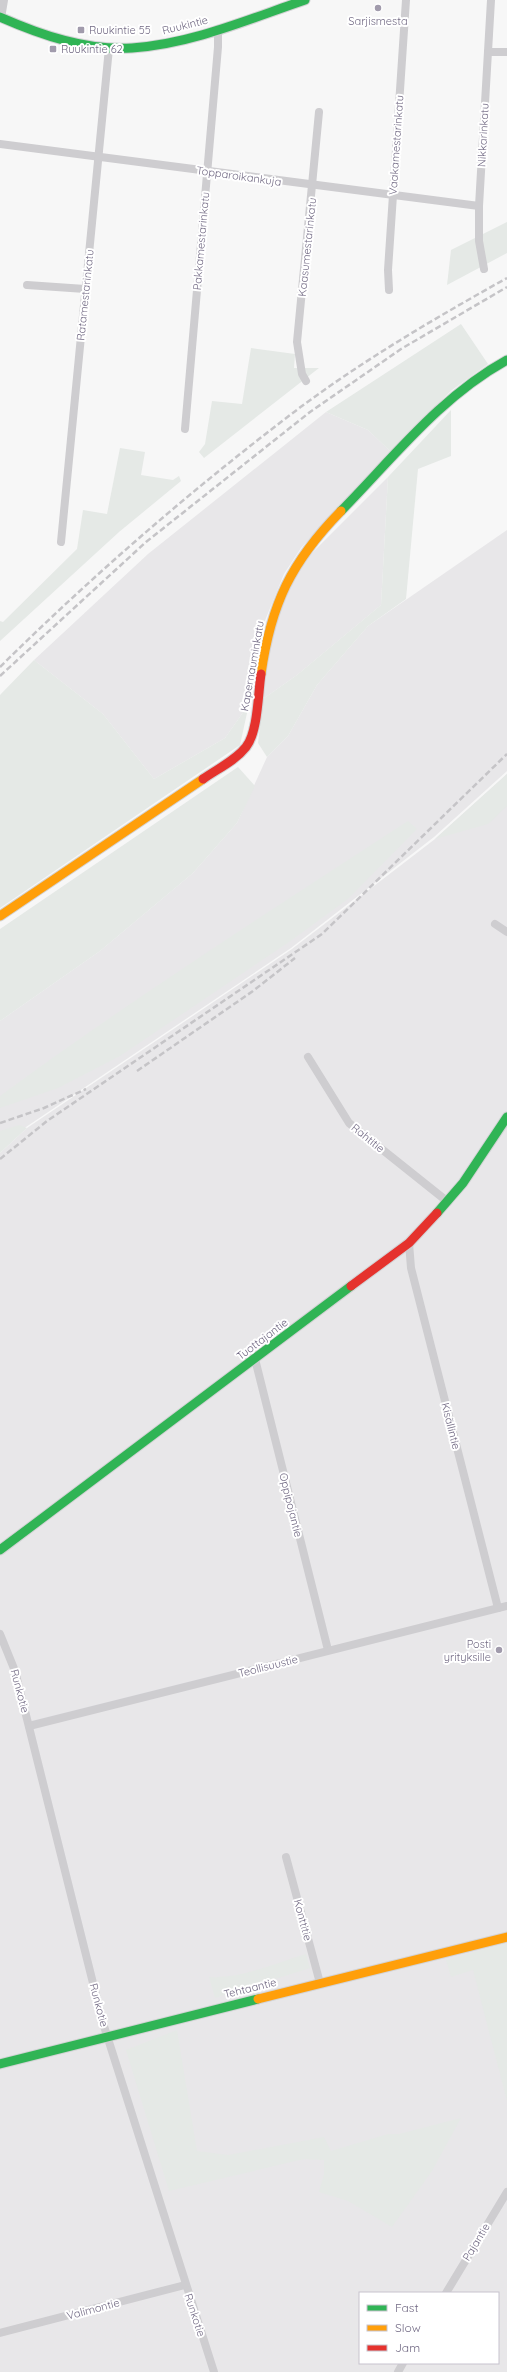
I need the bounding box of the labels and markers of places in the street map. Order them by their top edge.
marker: Sarjismesta [373,3,383,13]
place label: Sarjismesta [348,14,408,28]
place label: Ruukintie 55 [89,23,151,37]
marker: Ruukintie 55 [76,25,86,35]
place label: Ruukintie 62 [61,42,123,56]
marker: Ruukintie 62 [48,44,58,54]
place label: Posti yrityksille [444,1637,491,1664]
marker: Posti yrityksille [494,1645,504,1655]

